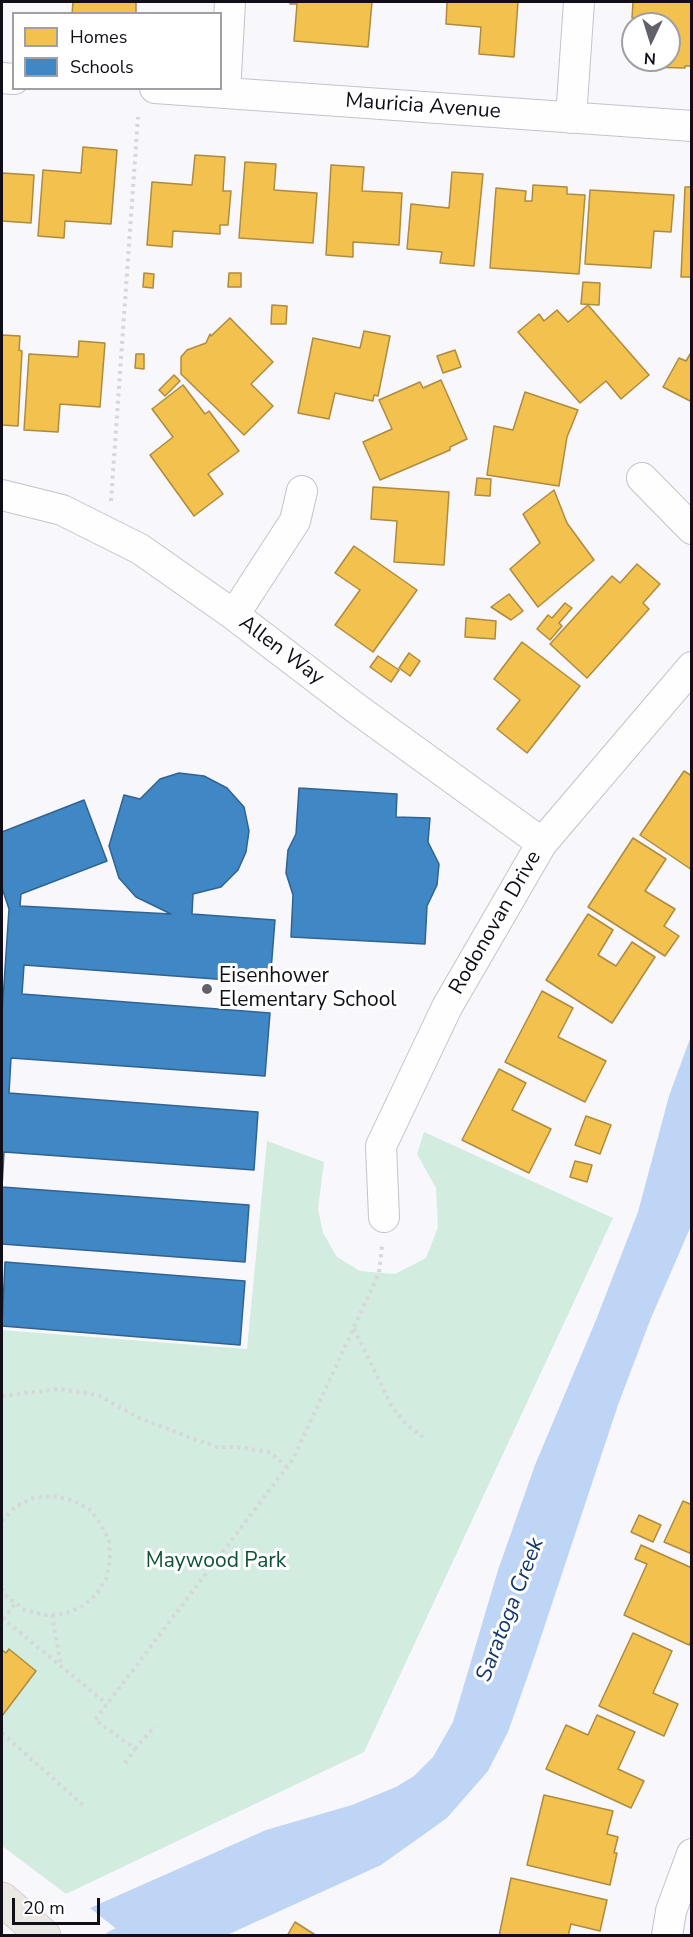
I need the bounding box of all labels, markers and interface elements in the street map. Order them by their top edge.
legend [12,12,222,90]
north arrow [621,12,681,72]
text: Homes [70,25,127,49]
text: N [643,47,657,69]
text: Schools [70,55,134,79]
street label: Mauricia Avenue [344,89,502,125]
street label: Allen Way [234,611,328,691]
street label: Rodonovan Drive [445,847,547,999]
place label: Eisenhower Elementary School [219,964,397,1014]
marker: Eisenhower Elementary School [200,982,214,996]
water label: Saratoga Creek [472,1535,550,1685]
park label: Maywood Park [146,1549,286,1575]
scale bar [15,1886,104,1924]
text: 20 m [23,1896,65,1920]

